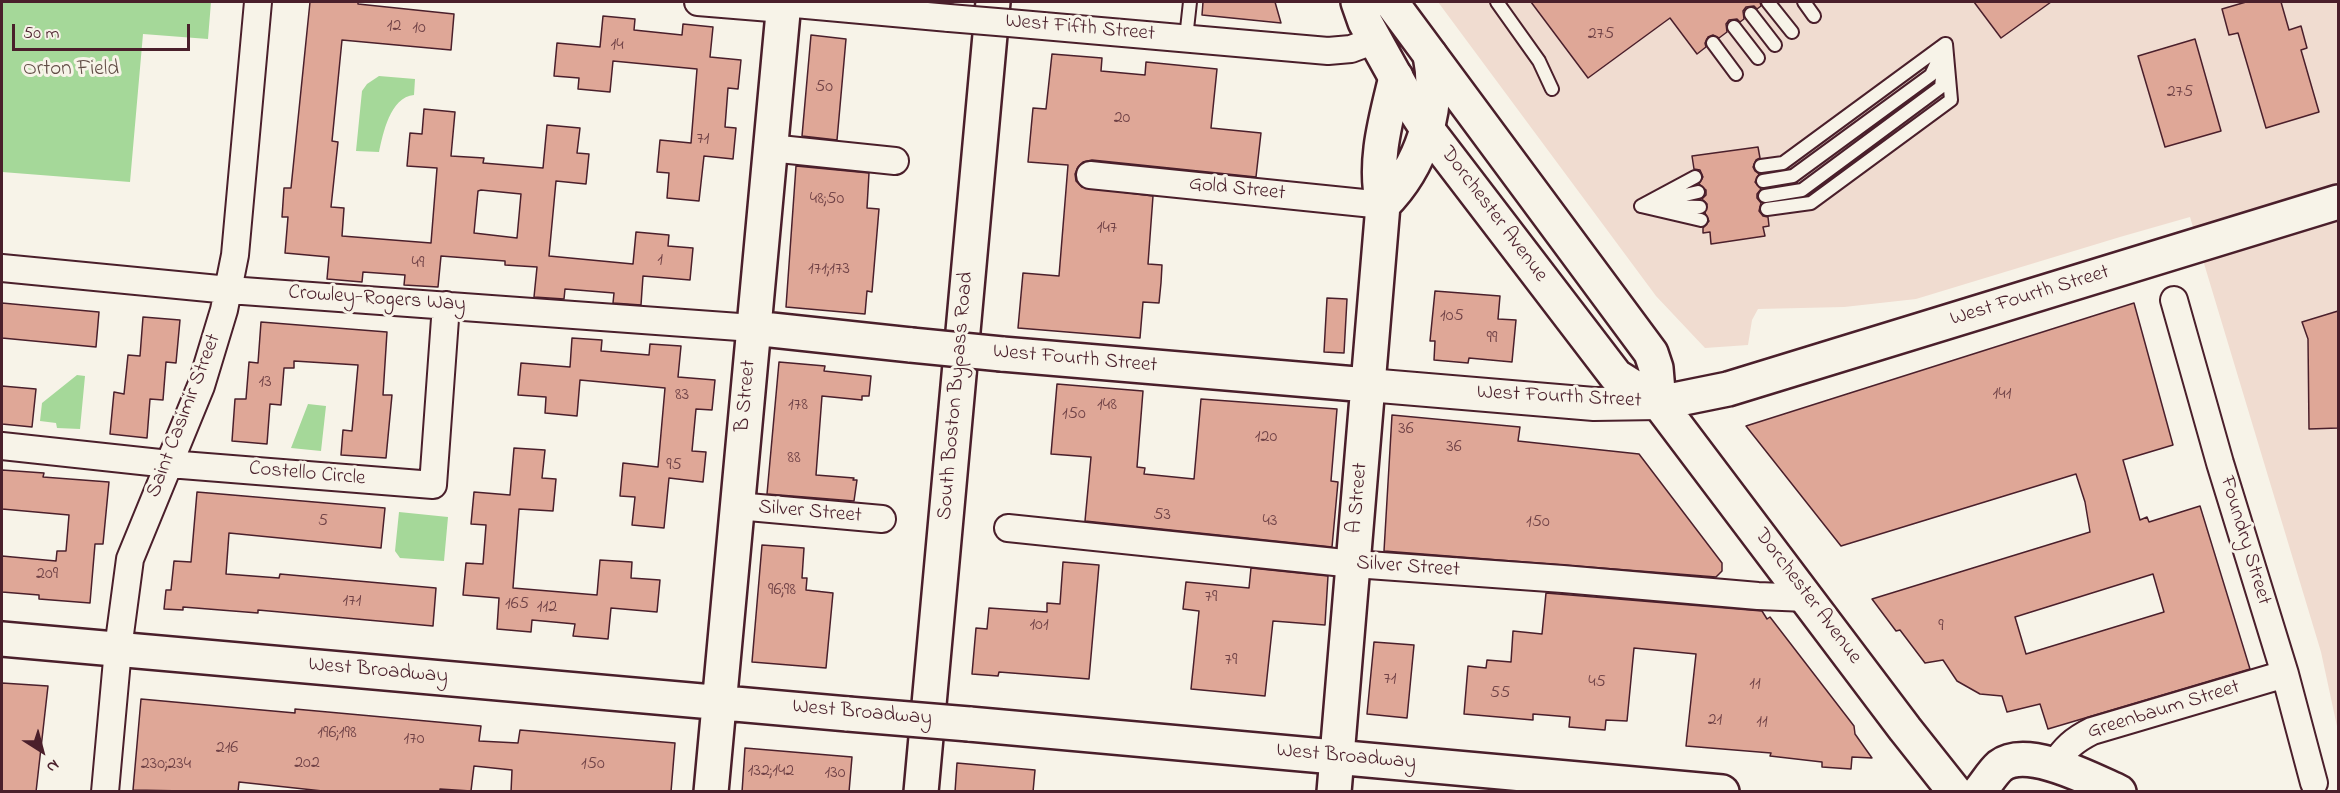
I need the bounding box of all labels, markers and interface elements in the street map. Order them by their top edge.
street label: West Fifth Street [1004,10,1156,48]
scale bar [15,12,194,50]
house number: 12 [387,16,401,38]
house number: 10 [412,18,426,40]
text: 50 m [23,21,60,47]
house number: 275 [1588,24,1614,46]
house number: 14 [610,35,624,57]
park label: Orton Field [23,58,119,84]
house number: 50 [815,77,833,99]
house number: 275 [2167,82,2193,104]
house number: 20 [1114,108,1130,130]
house number: 71 [696,129,710,151]
street label: Dorchester Avenue [1434,142,1552,288]
street label: Gold Street [1187,172,1287,208]
house number: 48;50 [810,189,844,211]
house number: 147 [1097,218,1117,240]
house number: 1 [657,250,663,272]
house number: 49 [412,253,424,275]
house number: 171;173 [808,259,850,281]
street label: West Fourth Street [1947,261,2113,333]
street label: South Boston Bypass Road [934,271,980,521]
street label: Crowley-Rogers Way [287,281,467,319]
house number: 105 [1440,306,1464,328]
house number: 99 [1487,328,1497,350]
street label: Saint Casimir Street [142,331,228,501]
street label: West Fourth Street [992,340,1158,380]
street label: B Street [731,359,763,433]
house number: 13 [258,372,272,394]
street label: West Fourth Street [1476,381,1642,415]
house number: 141 [1993,384,2011,406]
house number: 83 [675,385,689,407]
house number: 178 [788,395,808,417]
house number: 148 [1097,395,1117,417]
house number: 150 [1062,404,1086,426]
house number: 36 [1398,419,1414,441]
house number: 120 [1255,427,1277,449]
house number: 36 [1446,437,1462,459]
house number: 88 [787,448,801,470]
house number: 95 [666,455,682,477]
street label: Costello Circle [248,457,366,493]
street label: A Street [1343,461,1375,535]
street label: Foundry Street [2212,474,2276,608]
street label: Silver Street [757,496,863,530]
house number: 53 [1153,505,1171,527]
house number: 5 [318,511,328,533]
house number: 43 [1263,511,1277,533]
house number: 150 [1526,512,1550,534]
street label: Dorchester Avenue [1748,524,1866,670]
street label: Silver Street [1355,552,1461,584]
house number: 209 [36,564,58,586]
house number: 96;98 [768,580,796,602]
house number: 79 [1205,587,1217,609]
house number: 171 [343,591,361,613]
house number: 165 [505,594,529,616]
house number: 112 [537,597,557,619]
house number: 101 [1029,615,1049,637]
house number: 9 [1938,616,1944,638]
house number: 79 [1225,650,1237,672]
street label: West Broadway [307,653,449,691]
house number: 71 [1383,669,1397,691]
house number: 45 [1588,672,1606,694]
house number: 11 [1749,674,1761,696]
street label: Greenbaum Street [2085,676,2243,746]
house number: 55 [1490,683,1510,705]
street label: West Broadway [791,695,933,733]
house number: 21 [1708,710,1722,732]
house number: 11 [1756,712,1768,734]
north arrow [12,721,72,781]
house number: 196;198 [317,723,357,745]
house number: 170 [404,729,424,751]
house number: 216 [216,738,238,760]
street label: West Broadway [1275,739,1417,777]
text: N [41,753,64,778]
house number: 202 [294,753,320,775]
house number: 230;234 [141,754,191,776]
house number: 150 [581,754,605,776]
house number: 132;142 [748,761,794,783]
house number: 130 [825,763,845,785]

